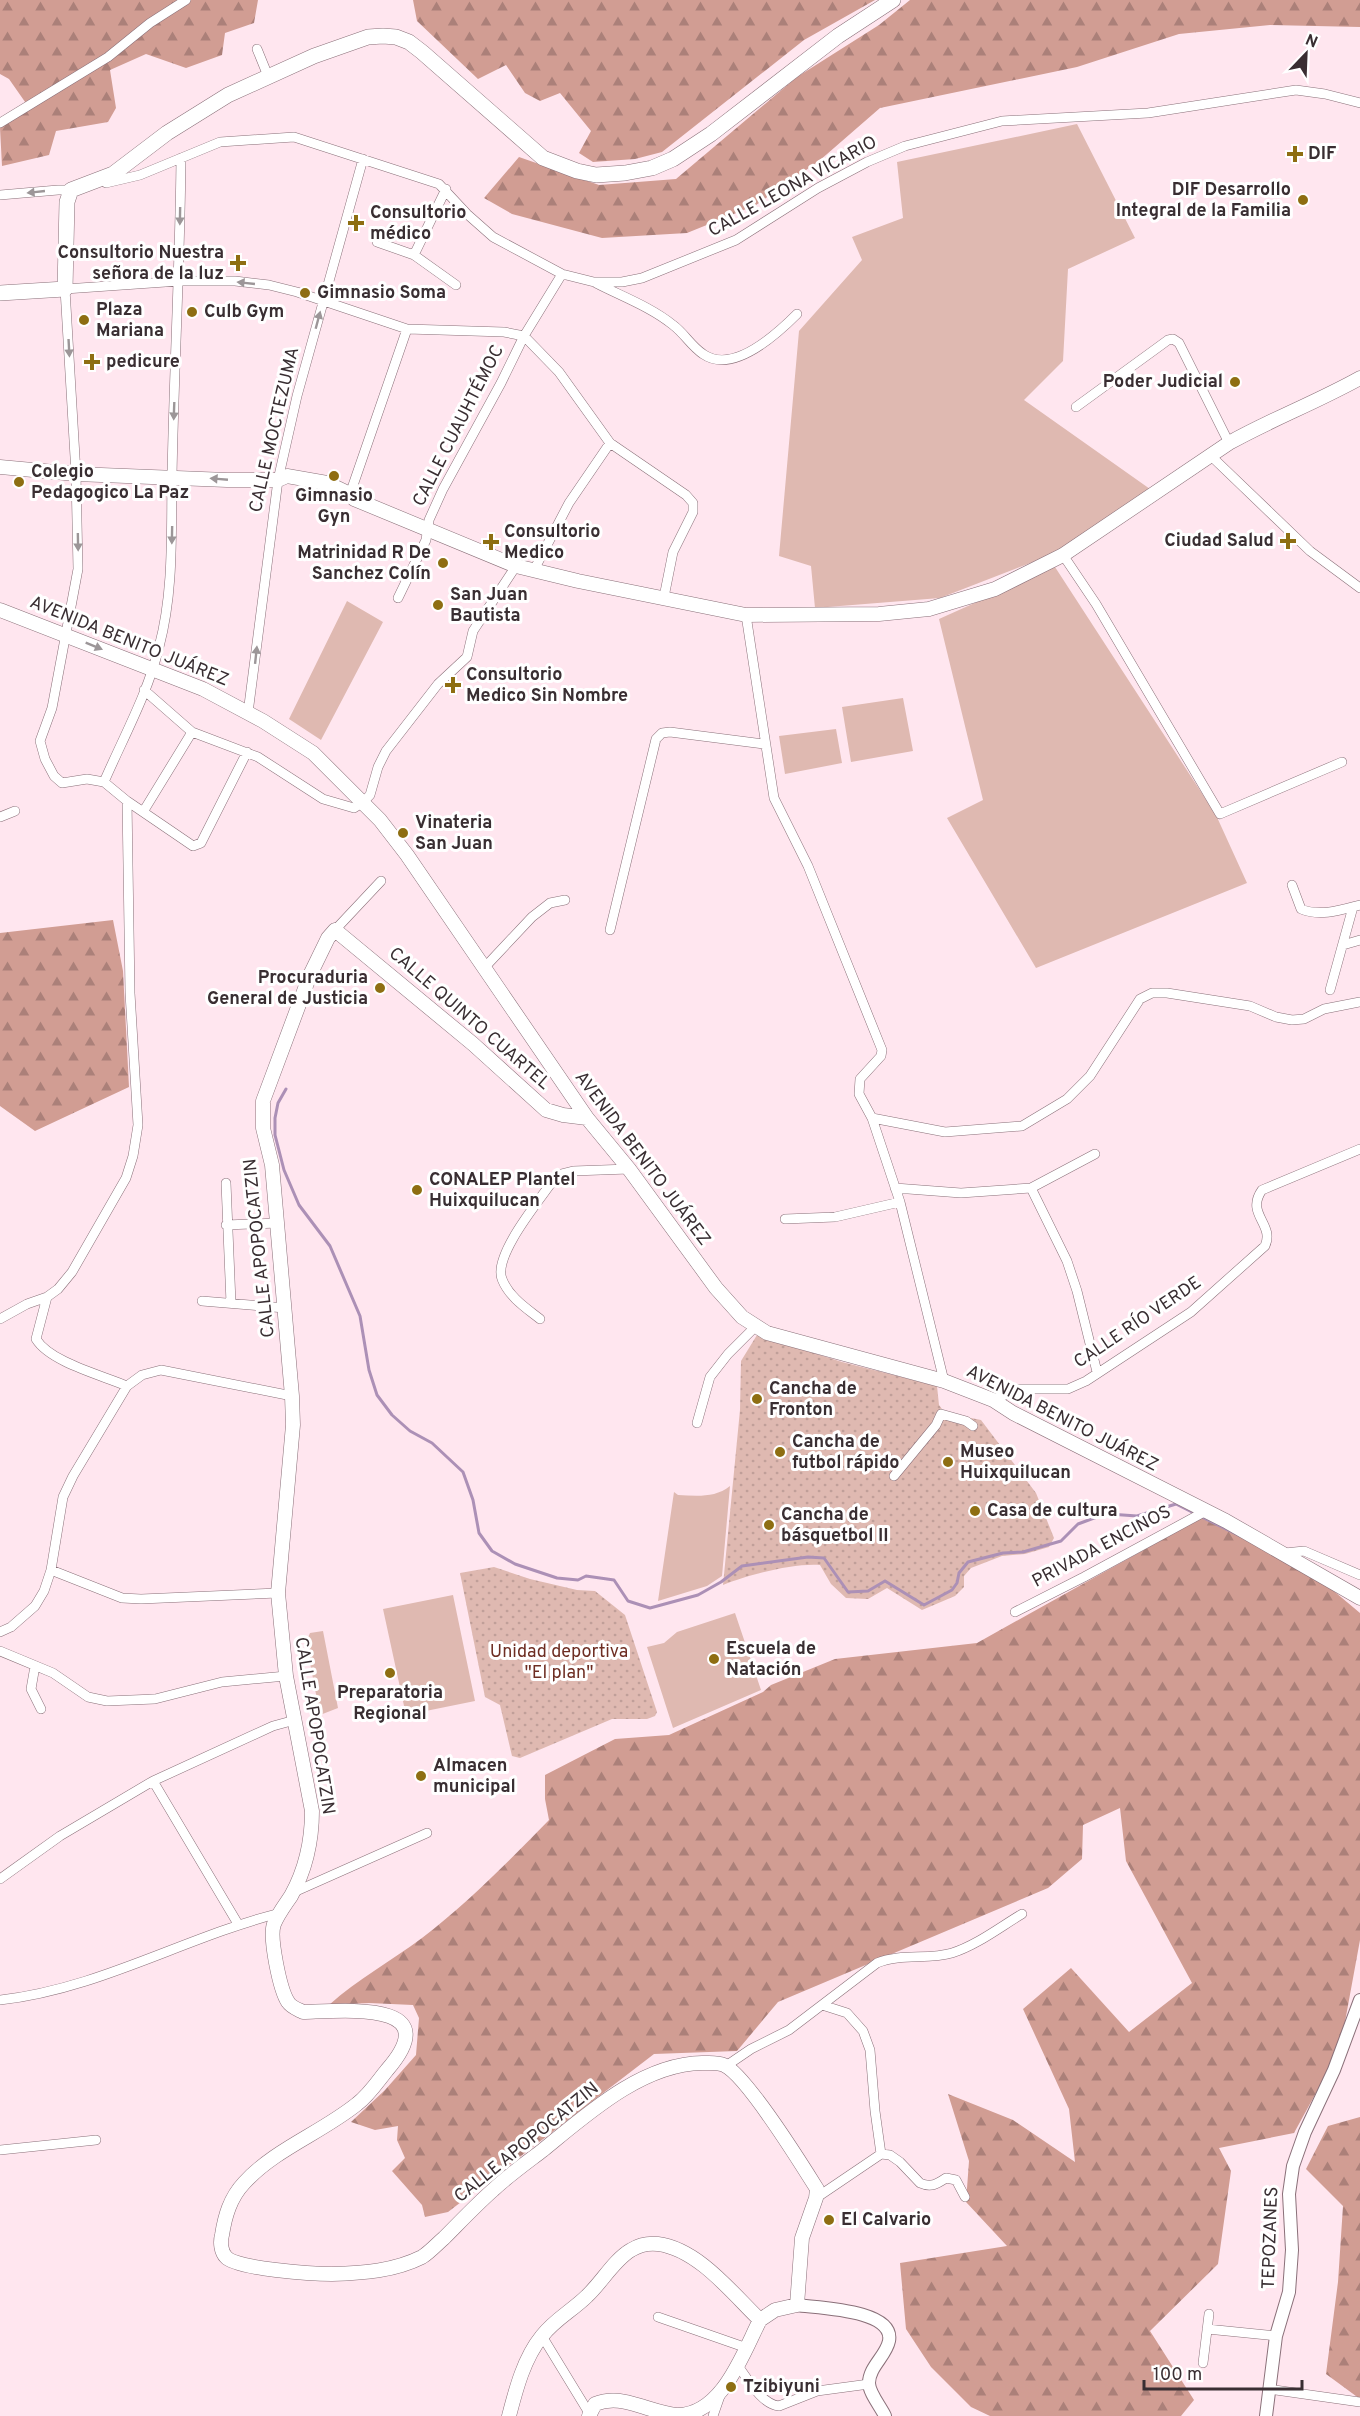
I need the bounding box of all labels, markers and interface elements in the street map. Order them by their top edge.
north arrow [1276,24,1336,84]
text: N [1302,31,1320,53]
street label: CALLE LEONA VICARIO [705,131,881,243]
place label: DIF [1308,143,1336,166]
marker: DIF [1286,145,1304,163]
place label: DIF Desarrollo Integral de la Familia [1116,179,1291,223]
one-way arrow [26,187,45,197]
marker: DIF Desarrollo Integral de la Familia [1296,193,1310,207]
place label: Consultorio médico [370,202,466,246]
one-way arrow [176,207,185,226]
marker: Consultorio médico [347,214,365,232]
place label: Consultorio Nuestra señora de la luz [58,242,224,286]
marker: Consultorio Nuestra señora de la luz [229,254,247,272]
one-way arrow [236,278,255,287]
place label: Gimnasio Soma [317,282,446,305]
marker: Gimnasio Soma [298,286,312,300]
place label: Plaza Mariana [96,299,164,343]
place label: Culb Gym [204,301,284,324]
marker: Culb Gym [185,305,199,319]
one-way arrow [313,311,323,329]
marker: Plaza Mariana [77,313,91,327]
one-way arrow [64,338,73,357]
street label: CALLE CUAUHTÉMOC [406,340,510,511]
street label: CALLE MOCTEZUMA [245,345,305,515]
place label: pedicure [106,351,180,374]
marker: pedicure [83,353,101,371]
place label: Poder Judicial [1103,371,1223,394]
marker: Poder Judicial [1228,375,1242,389]
one-way arrow [170,402,179,421]
place label: Colegio Pedagogico La Paz [31,461,189,505]
marker: Gimnasio Gyn [327,469,341,483]
one-way arrow [210,474,229,484]
marker: Colegio Pedagogico La Paz [12,475,26,489]
place label: Gimnasio Gyn [295,485,373,529]
place label: Consultorio Medico [504,521,600,565]
one-way arrow [168,526,177,545]
place label: Ciudad Salud [1164,530,1274,553]
marker: Ciudad Salud [1279,532,1297,550]
one-way arrow [73,533,82,552]
marker: Consultorio Medico [482,533,500,551]
place label: Matrinidad R De Sanchez Colín [297,542,431,586]
marker: Matrinidad R De Sanchez Colín [436,556,450,570]
place label: San Juan Bautista [450,584,528,628]
street label: AVENIDA BENITO JUÁREZ [26,590,233,692]
marker: San Juan Bautista [431,598,445,612]
one-way arrow [85,642,103,652]
one-way arrow [251,646,261,665]
place label: Consultorio Medico Sin Nombre [466,664,628,708]
marker: Consultorio Medico Sin Nombre [444,676,462,694]
place label: Vinateria San Juan [415,812,493,856]
marker: Vinateria San Juan [396,826,410,840]
street label: CALLE QUINTO CUARTEL [384,943,554,1095]
place label: Procuraduria General de Justicia [207,967,368,1011]
marker: Procuraduria General de Justicia [373,981,387,995]
street label: AVENIDA BENITO JUÁREZ [569,1066,717,1251]
street label: CALLE APOPOCATZIN [239,1157,281,1339]
place label: CONALEP Plantel Huixquilucan [429,1169,575,1213]
marker: CONALEP Plantel Huixquilucan [410,1183,424,1197]
street label: CALLE RÍO VERDE [1069,1270,1206,1374]
street label: AVENIDA BENITO JUÁREZ [962,1359,1163,1477]
place label: Cancha de Fronton [769,1378,857,1422]
marker: Cancha de Fronton [750,1392,764,1406]
place label: Cancha de futbol rápido [792,1431,900,1475]
place label: Museo Huixquilucan [960,1441,1071,1485]
marker: Cancha de futbol rápido [773,1445,787,1459]
marker: Museo Huixquilucan [941,1455,955,1469]
place label: Casa de cultura [987,1500,1118,1523]
street label: PRIVADA ENCINOS [1029,1501,1175,1593]
place label: Cancha de básquetbol II [781,1504,889,1548]
marker: Casa de cultura [968,1504,982,1518]
marker: Cancha de básquetbol II [762,1518,776,1532]
street label: CALLE APOPOCATZIN [289,1635,339,1817]
place label: Escuela de Natación [726,1638,816,1682]
park label: Unidad deportiva "El plan" [490,1641,628,1685]
marker: Escuela de Natación [707,1652,721,1666]
marker: Preparatoria Regional [383,1666,397,1680]
place label: Preparatoria Regional [337,1682,443,1726]
place label: Almacen municipal [433,1755,516,1799]
marker: Almacen municipal [414,1769,428,1783]
street label: CALLE APOPOCATZIN [450,2078,604,2208]
street label: TEPOZANES [1258,2186,1284,2290]
place label: El Calvario [841,2209,931,2232]
marker: El Calvario [822,2213,836,2227]
scale bar [1144,2353,1302,2391]
text: 100 m [1153,2364,1202,2387]
place label: Tzibiyuni [743,2376,820,2399]
marker: Tzibiyuni [724,2380,738,2394]

